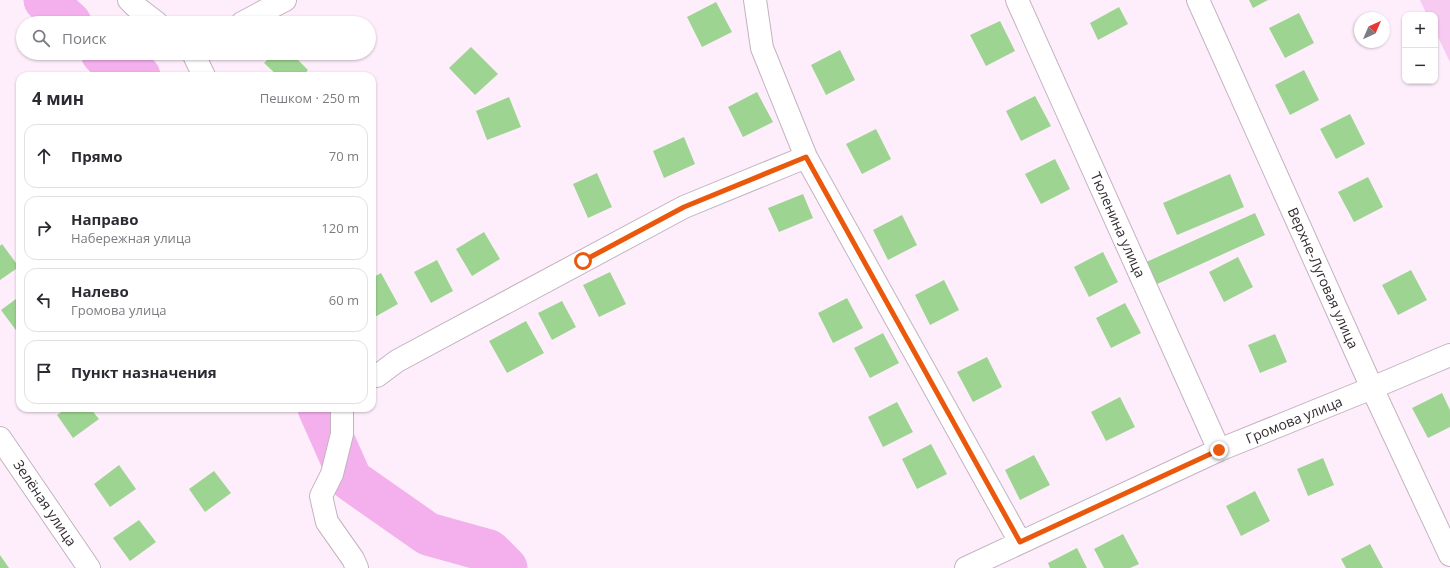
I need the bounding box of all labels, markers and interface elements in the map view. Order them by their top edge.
north arrow [1354,12,1390,48]
map controls [1402,12,1438,84]
button: + [1402,12,1438,48]
search box [16,16,376,60]
icon: search [30,27,52,49]
text: Поиск [62,28,106,48]
button: − [1402,48,1438,84]
text: 4 мин [32,87,84,110]
text: Пешком · 250 m [260,89,360,107]
icon: ahead [33,145,55,167]
text: Прямо [71,146,123,166]
text: 70 m [329,147,359,165]
street label: Тюленина улица [1087,169,1150,281]
street label: Верхне-Луговая улица [1284,204,1363,352]
text: Направо [71,209,139,229]
icon: right [33,217,55,239]
text: 120 m [321,219,359,237]
text: Набережная улица [71,229,191,247]
route start [574,252,592,270]
text: Налево [71,281,129,301]
icon: left [33,289,55,311]
text: 60 m [329,291,359,309]
text: Громова улица [71,301,167,319]
icon: arrive [33,361,55,383]
text: Пункт назначения [71,362,217,382]
street label: Громова улица [1243,391,1345,448]
route end [1210,441,1228,459]
street label: Зелёная улица [9,456,81,550]

